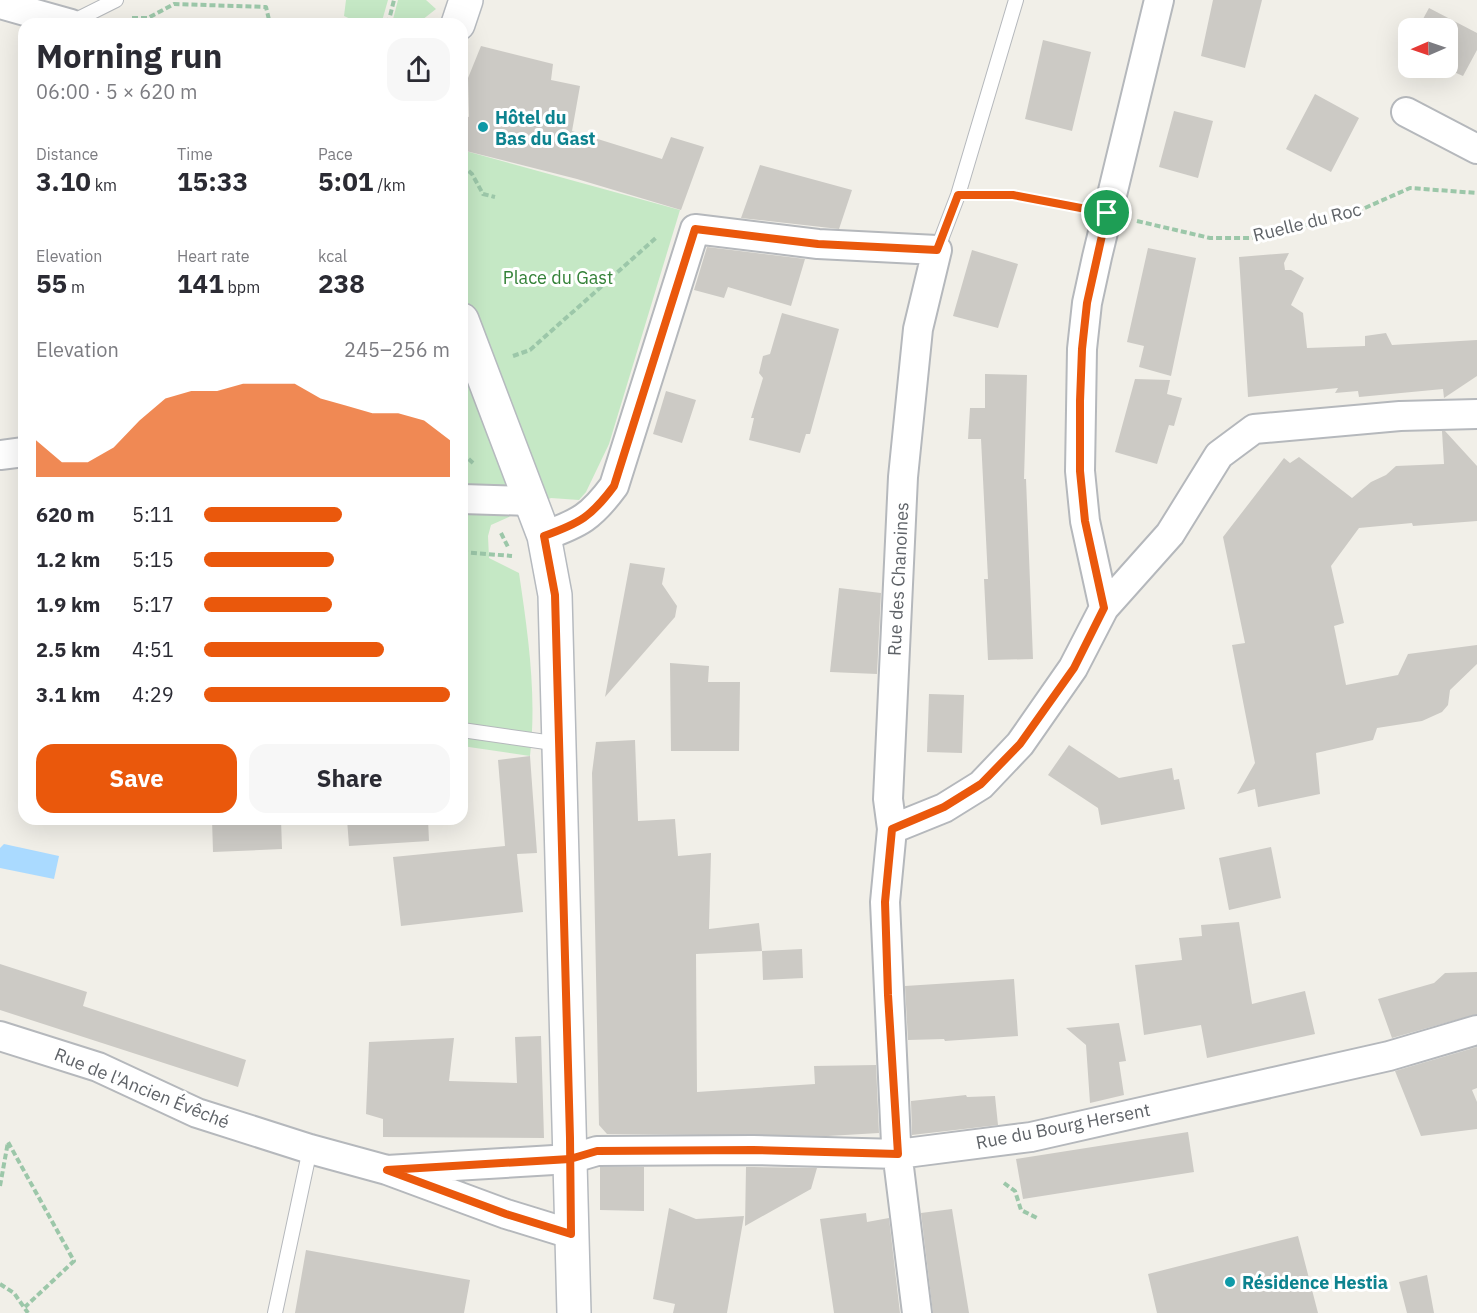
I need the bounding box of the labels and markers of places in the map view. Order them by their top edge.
place label: Hôtel du Bas du Gast [495,106,596,150]
marker: Hôtel du Bas du Gast [476,120,490,134]
pin [1081,187,1132,238]
place label: Résidence Hestia [1242,1271,1388,1294]
marker: Résidence Hestia [1223,1275,1237,1289]

